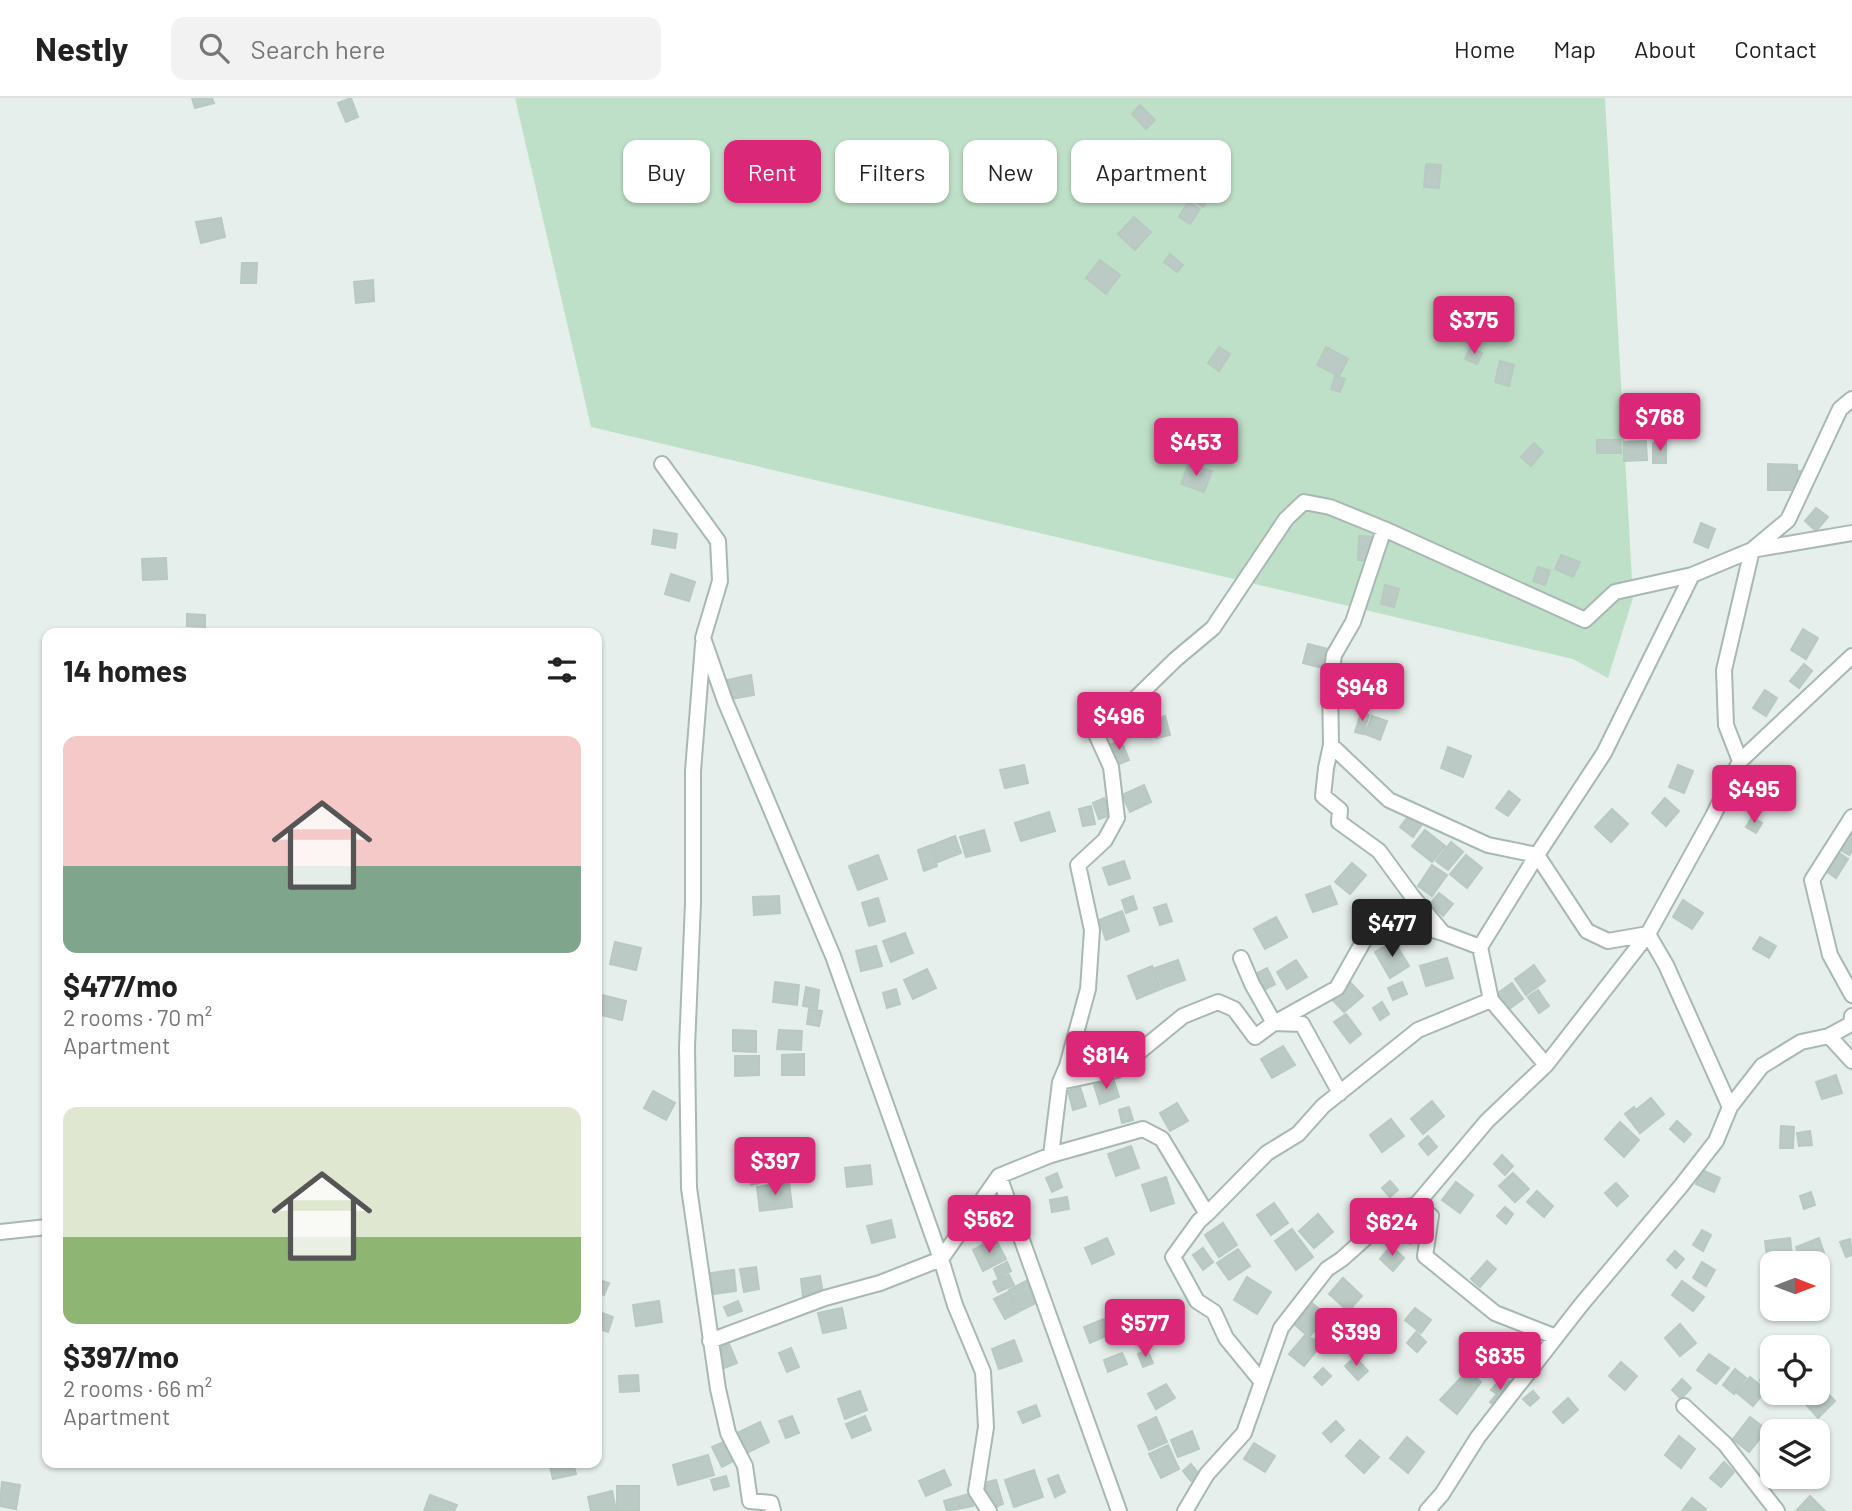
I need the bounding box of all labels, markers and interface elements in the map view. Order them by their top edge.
search box [171,17,661,80]
text: Nestly [35,28,129,68]
icon: search [195,29,233,67]
text: Search here [251,33,386,64]
text: Home [1454,34,1515,63]
text: Map [1553,34,1596,63]
text: About [1634,34,1696,63]
text: Contact [1734,34,1817,63]
chip: Buy [623,140,710,203]
chip: Rent [724,140,821,203]
chip: Filters [835,140,949,203]
chip: New [963,140,1057,203]
chip: Apartment [1071,140,1231,203]
pin: $375 [1433,296,1515,356]
text: $375 [1449,305,1499,333]
pin: $768 [1619,394,1701,453]
text: $768 [1635,402,1685,430]
pin: $453 [1155,418,1237,478]
text: $453 [1170,427,1222,455]
icon: filters [543,651,581,689]
text: 14 homes [63,652,187,688]
pin: $948 [1321,664,1403,723]
text: $948 [1336,672,1388,700]
pin: $496 [1078,692,1160,752]
text: $496 [1093,701,1145,729]
pin: $495 [1713,766,1795,825]
text: $495 [1728,774,1780,802]
icon: home [259,782,385,908]
pin: $477 [1351,900,1433,959]
text: $477 [1368,908,1416,936]
text: $477/mo [63,967,178,1003]
text: 2 rooms · 70 m² [63,1003,212,1031]
text: Apartment [63,1031,170,1059]
pin: $814 [1065,1032,1147,1091]
text: $814 [1082,1040,1130,1068]
pin: $397 [734,1138,816,1197]
text: $397 [750,1146,800,1174]
icon: home [259,1153,385,1279]
pin: $562 [948,1196,1030,1255]
pin: $624 [1351,1198,1433,1258]
text: $562 [964,1204,1014,1232]
text: $624 [1366,1207,1418,1235]
north arrow [1760,1251,1830,1321]
map controls [1760,1251,1830,1489]
pin: $577 [1104,1300,1186,1359]
text: $577 [1121,1308,1169,1336]
pin: $399 [1315,1308,1397,1368]
text: $399 [1331,1317,1381,1345]
pin: $835 [1459,1332,1541,1392]
button: locate [1760,1335,1830,1405]
text: $397/mo [63,1338,179,1374]
text: $835 [1475,1341,1525,1369]
text: 2 rooms · 66 m² [63,1374,212,1402]
text: Apartment [63,1402,170,1430]
button: layers [1760,1419,1830,1489]

